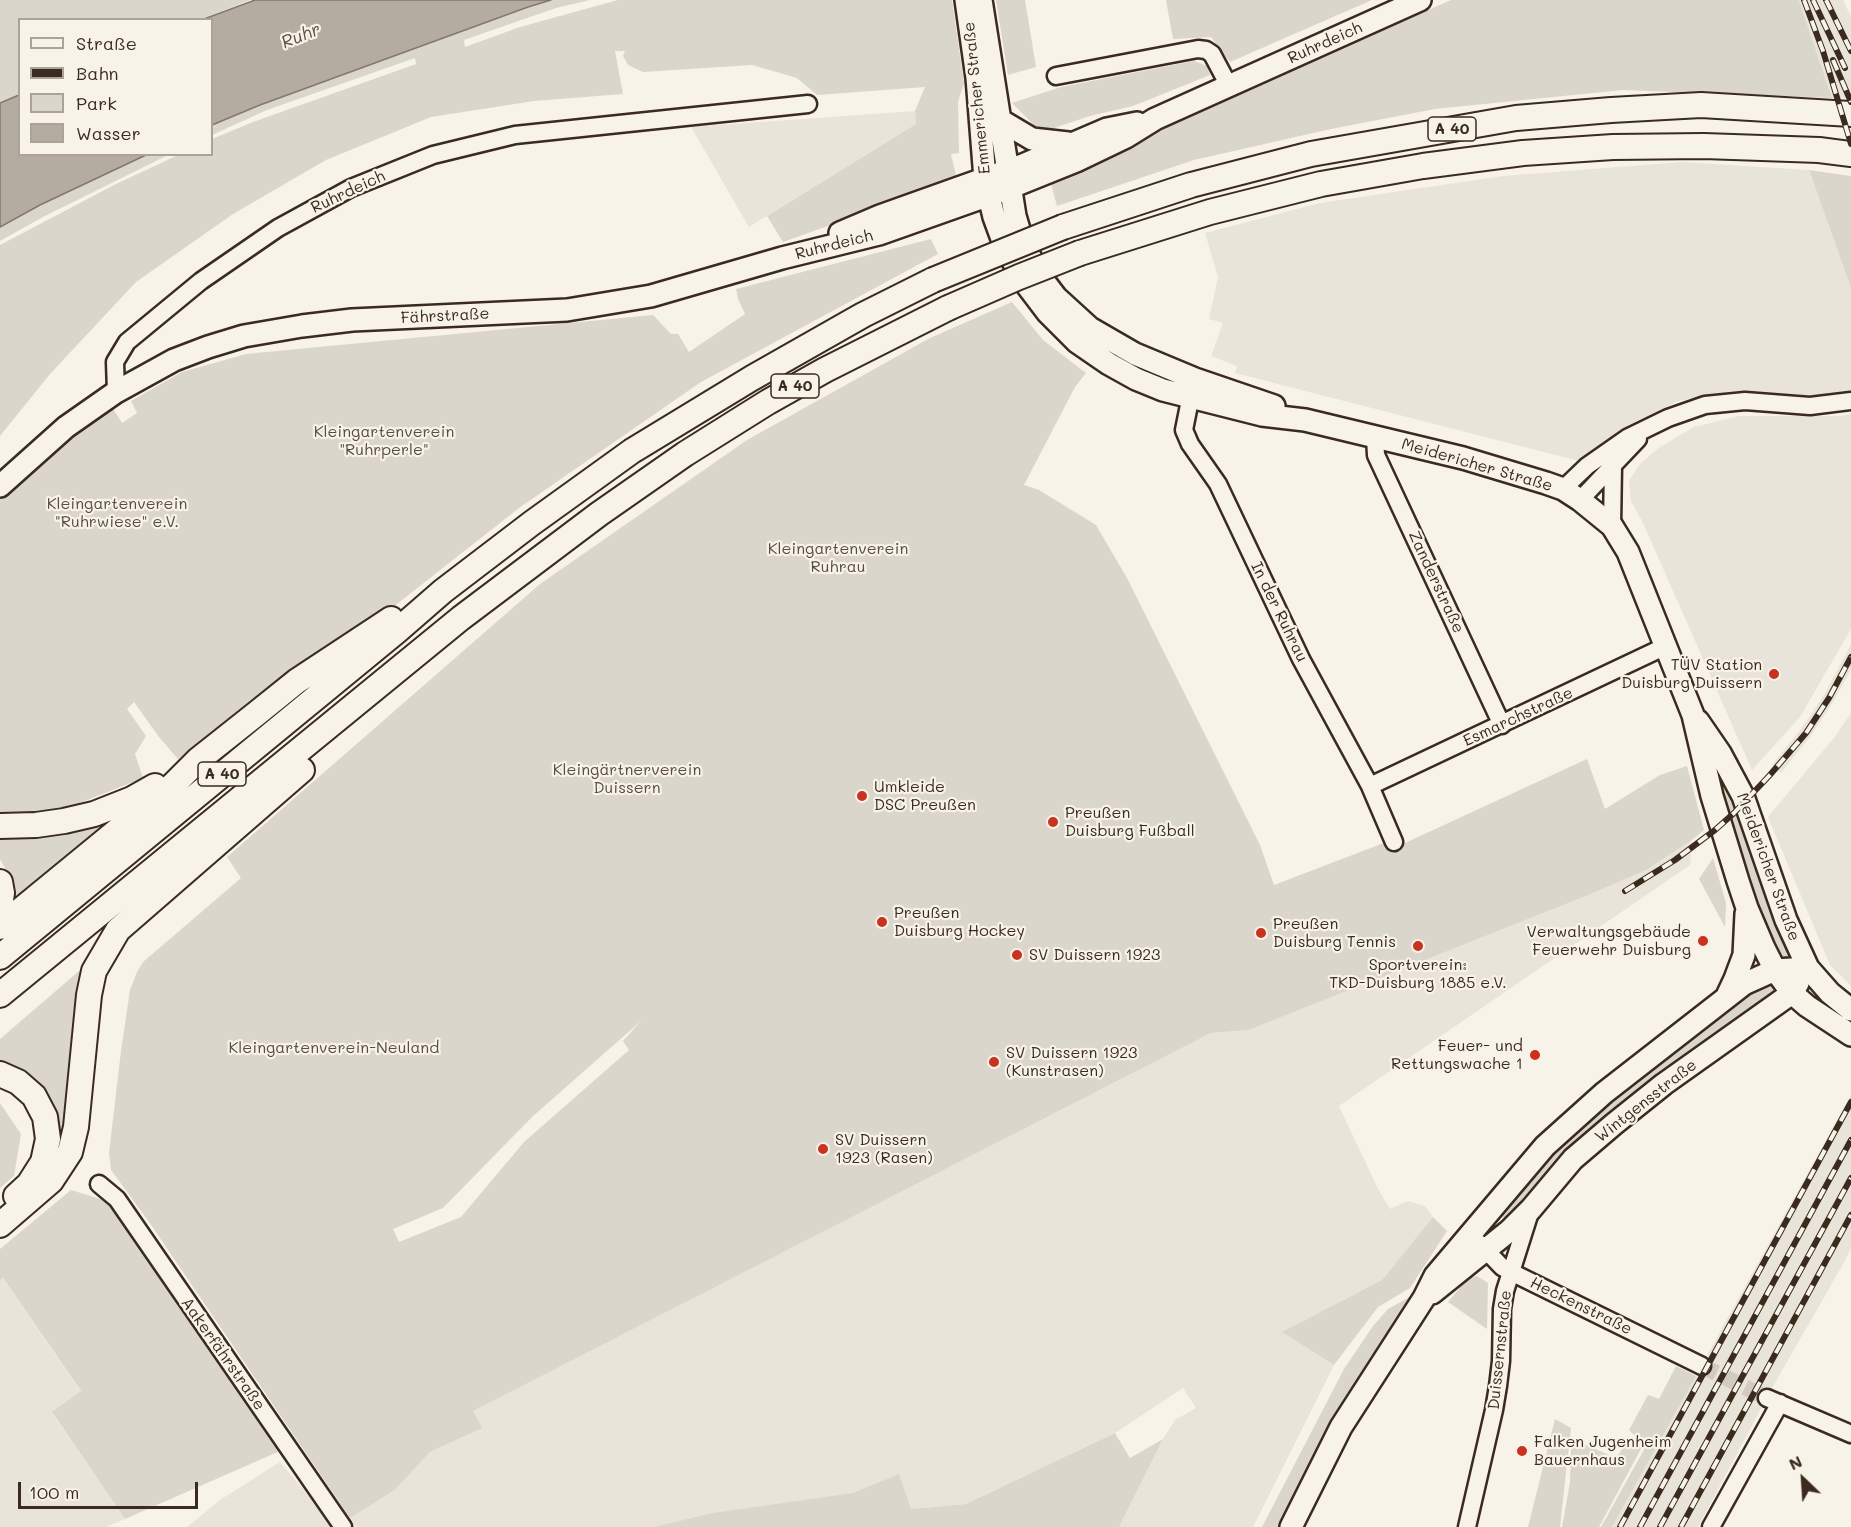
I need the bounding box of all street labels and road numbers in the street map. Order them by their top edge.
street label: Ruhrdeich [1285,18,1365,68]
street label: Emmericher Straße [959,21,995,175]
road number: A 40 [1428,117,1476,141]
street label: Ruhrdeich [308,167,388,217]
street label: Ruhrdeich [793,226,875,264]
street label: Fährstraße [400,304,490,328]
road number: A 40 [771,374,819,398]
street label: Meidericher Straße [1399,434,1555,496]
street label: Zanderstraße [1404,528,1468,636]
street label: In der Ruhrau [1246,559,1312,665]
street label: Esmarchstraße [1460,683,1576,751]
road number: A 40 [198,762,246,786]
street label: Meidericher Straße [1732,790,1804,944]
street label: Wintgensstraße [1591,1055,1701,1147]
street label: Heckenstraße [1527,1273,1635,1339]
street label: Duissernstraße [1484,1289,1516,1411]
street label: Aakerfährstraße [177,1294,269,1414]

